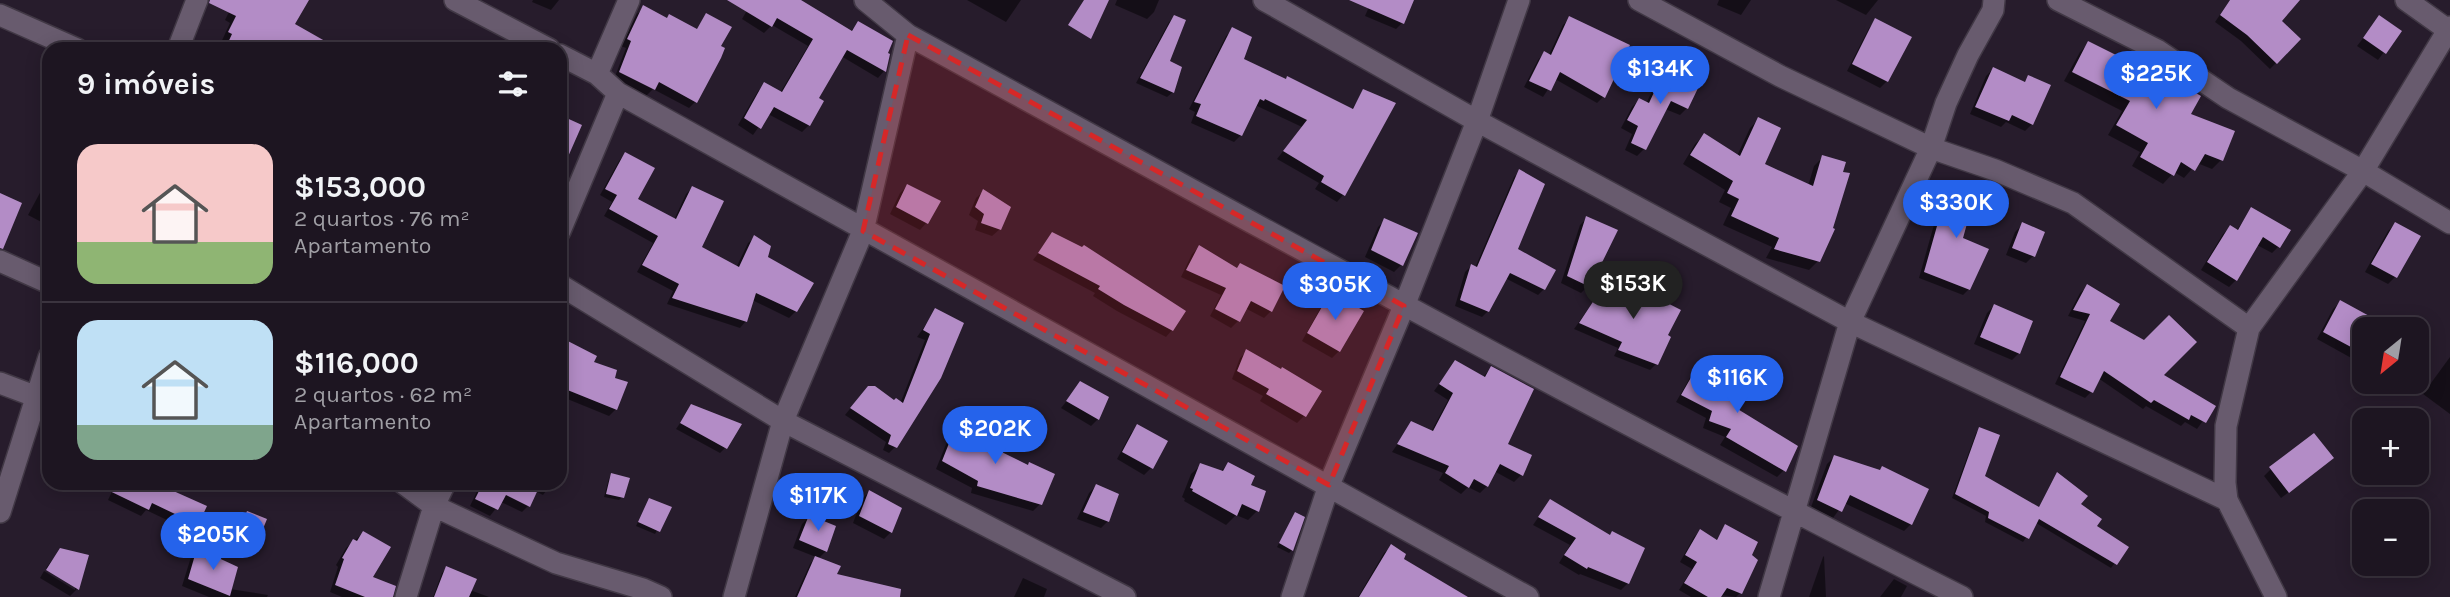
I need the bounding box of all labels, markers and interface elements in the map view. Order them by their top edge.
pin: $134K [1611,46,1709,106]
pin: $225K [2107,52,2205,111]
text: $134K [1626,55,1694,82]
text: $225K [2120,60,2192,87]
icon: filters [494,65,532,103]
text: 9 imóveis [77,66,215,102]
text: $153,000 [294,169,426,205]
icon: home [133,172,217,256]
pin: $330K [1907,180,2005,240]
text: $330K [1919,189,1993,216]
text: 2 quartos · 76 m² [294,205,470,232]
text: Apartamento [294,232,431,259]
pin: $305K [1286,262,1384,322]
pin: $153K [1584,262,1682,321]
text: $153K [1600,270,1666,297]
text: $305K [1298,271,1372,298]
north arrow [2352,317,2429,394]
map controls [2352,317,2429,576]
text: $116,000 [294,345,419,381]
icon: home [133,348,217,432]
pin: $116K [1688,356,1786,415]
text: $116K [1706,364,1768,391]
text: 2 quartos · 62 m² [294,381,472,408]
pin: $202K [946,406,1044,466]
text: Apartamento [294,408,431,435]
button: + [2352,408,2429,485]
text: $202K [958,415,1032,442]
pin: $117K [769,474,867,533]
text: $117K [789,482,847,509]
button: − [2352,499,2429,576]
pin: $205K [164,512,262,572]
text: $205K [177,521,249,548]

